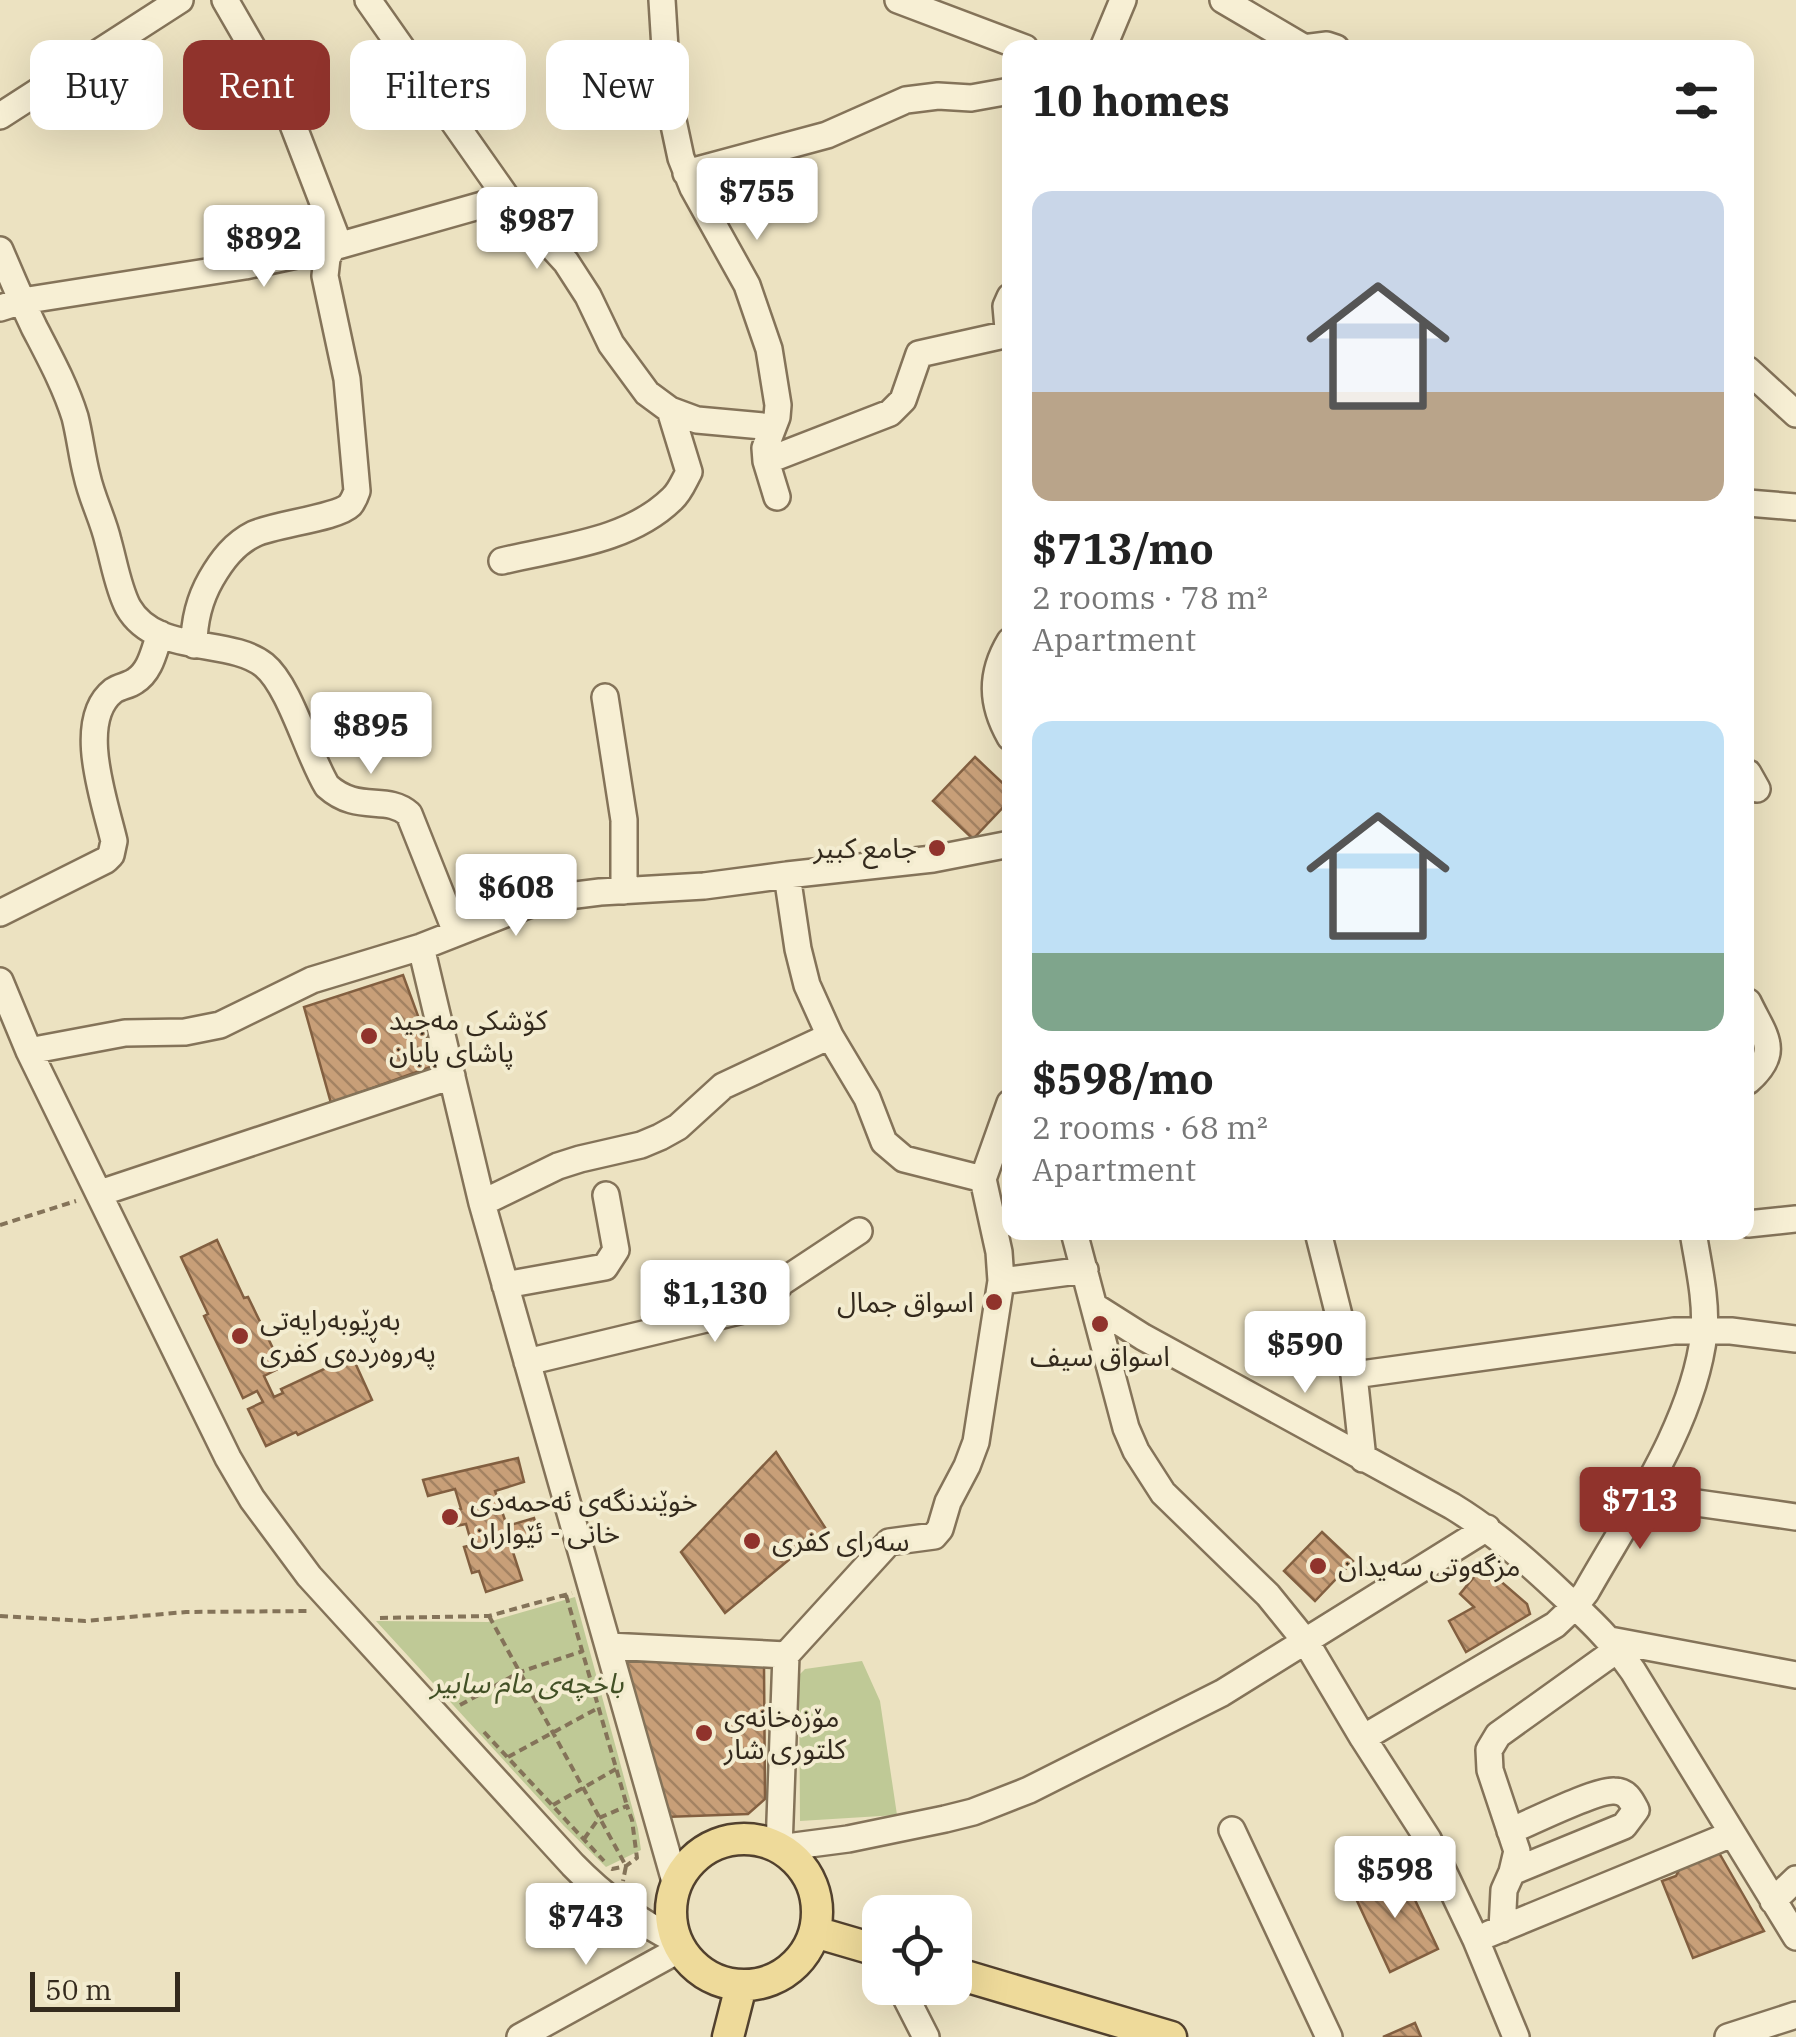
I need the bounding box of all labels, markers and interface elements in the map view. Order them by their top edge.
chip: Buy [30,40,163,130]
chip: Rent [183,40,330,130]
chip: Filters [350,40,526,130]
chip: New [546,40,689,130]
text: 10 homes [1032,73,1230,128]
icon: filters [1669,73,1724,128]
pin: $755 [698,158,816,243]
text: $755 [719,169,795,211]
pin: $987 [478,187,596,272]
text: $987 [499,198,575,240]
pin: $892 [205,205,323,290]
text: $892 [226,216,302,258]
icon: home [1288,256,1468,436]
text: $713/mo [1032,521,1214,576]
text: 2 rooms · 78 m² [1032,576,1268,618]
text: Apartment [1032,618,1196,660]
pin: $895 [312,692,430,777]
text: $895 [333,703,409,745]
icon: home [1288,786,1468,966]
place label: جامع كبير [813,829,917,869]
marker: جامع كبير [926,837,948,859]
pin: $608 [457,854,575,939]
text: $608 [478,865,554,907]
place label: کۆشکی مەجید پاشای بابان [389,1001,548,1070]
marker: کۆشکی مەجید پاشای بابان [358,1025,380,1047]
text: $598/mo [1032,1051,1214,1106]
text: 2 rooms · 68 m² [1032,1106,1268,1148]
text: Apartment [1032,1148,1196,1190]
pin: $1,130 [634,1260,796,1345]
text: $1,130 [663,1271,767,1313]
place label: اسواق جمال [837,1283,974,1320]
marker: اسواق جمال [983,1291,1005,1313]
place label: بەڕێوبەرایەتی پەروەردەی کفری [260,1301,436,1370]
pin: $590 [1246,1311,1364,1396]
marker: اسواق سيف [1089,1313,1111,1335]
text: $590 [1267,1322,1343,1364]
marker: بەڕێوبەرایەتی پەروەردەی کفری [229,1325,251,1347]
place label: اسواق سيف [1030,1337,1170,1374]
pin: $713 [1581,1467,1699,1552]
text: $713 [1602,1478,1678,1520]
place label: خوێندنگەی ئەحمەدی خانی - ئێواران [470,1482,698,1551]
marker: خوێندنگەی ئەحمەدی خانی - ئێواران [439,1506,461,1528]
place label: سەرای کفری [772,1522,909,1559]
marker: سەرای کفری [741,1530,763,1552]
place label: مزگەوتی سەیدان [1338,1547,1520,1584]
marker: مزگەوتی سەیدان [1307,1555,1329,1577]
park label: باخچەی مام سابیر [429,1664,624,1704]
place label: مۆزەخانەی کلتوری شار [723,1698,846,1767]
marker: مۆزەخانەی کلتوری شار [693,1722,715,1744]
pin: $598 [1336,1836,1454,1921]
text: $598 [1357,1847,1433,1889]
pin: $743 [527,1883,645,1968]
text: $743 [548,1894,624,1936]
map controls [862,1895,972,2005]
button: locate [862,1895,972,2005]
scale bar [30,1967,180,2012]
text: 50 m [45,1971,112,2008]

